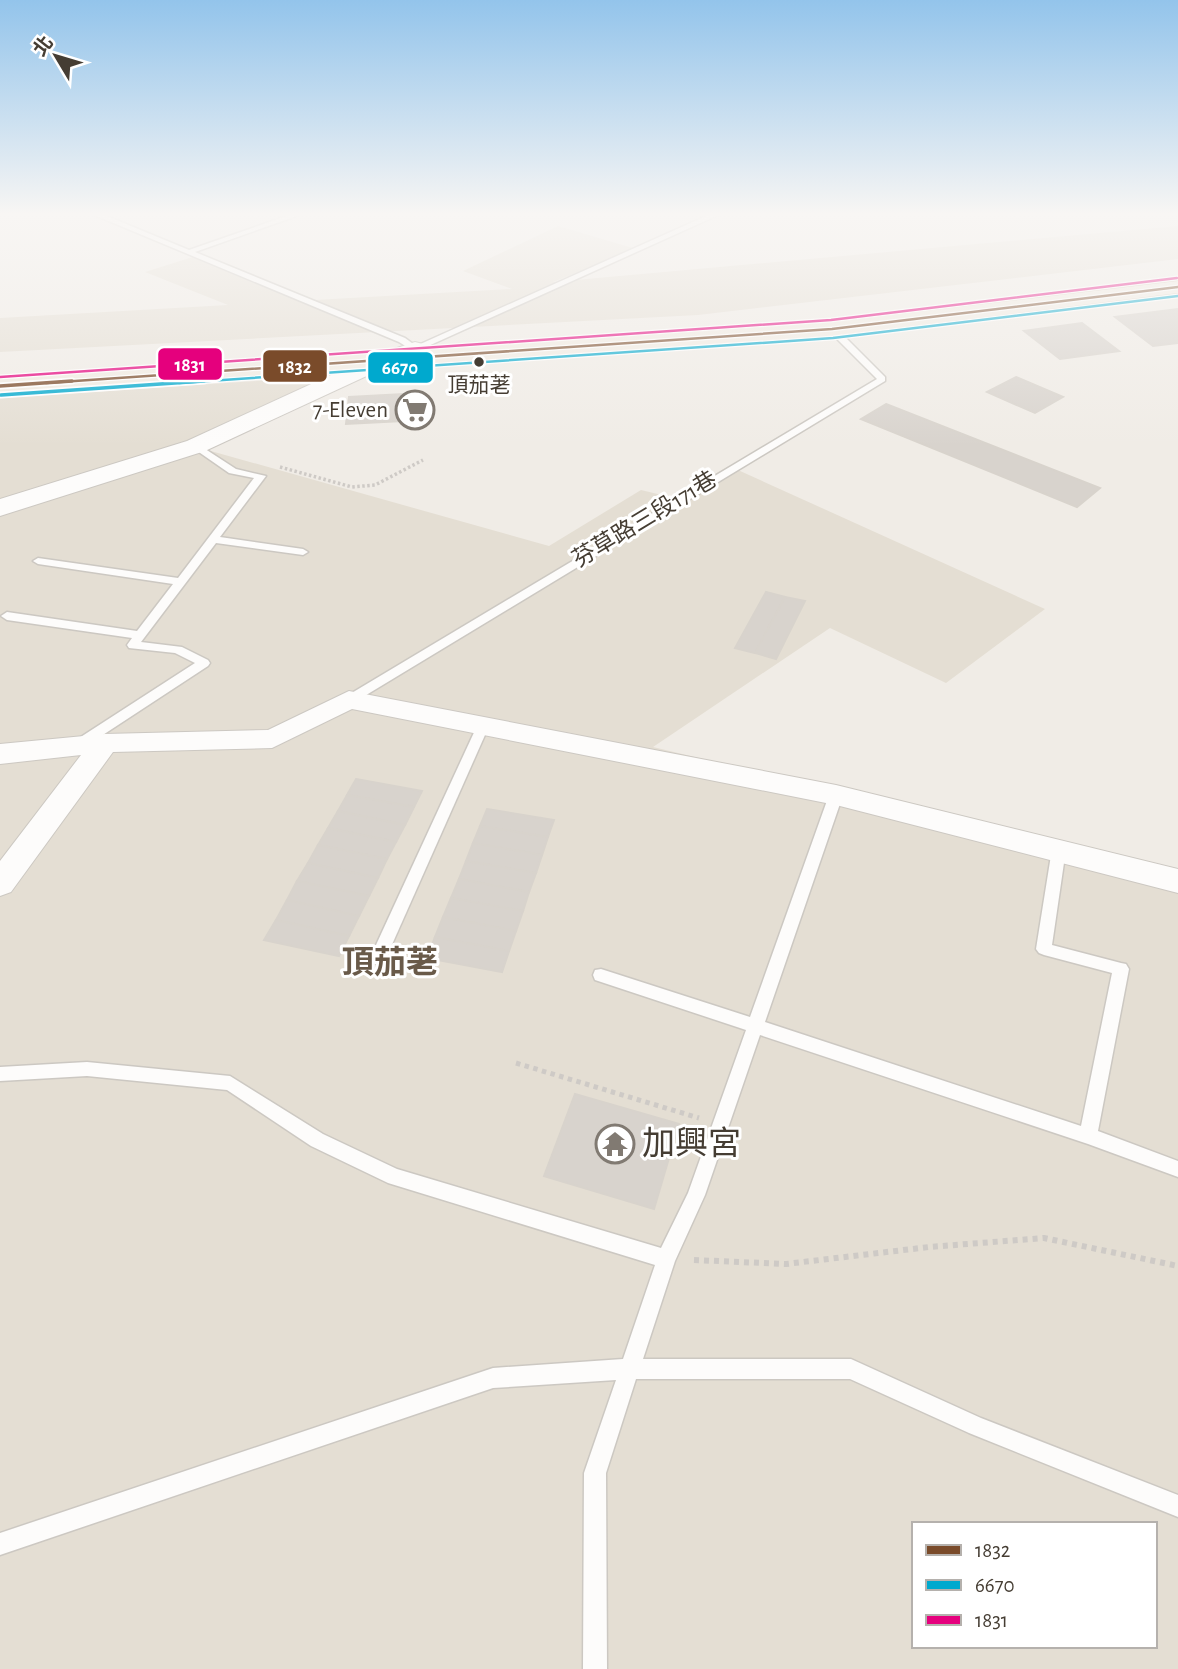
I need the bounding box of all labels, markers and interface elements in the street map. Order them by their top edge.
north arrow [21,21,91,91]
text: 北 [30,33,57,60]
line badge: 1831 [157,347,223,381]
line badge: 1832 [262,349,328,383]
line badge: 6670 [367,351,434,384]
marker: 頂茄荖 [472,355,486,369]
text: 1831 [174,356,206,375]
text: 1832 [278,358,312,377]
text: 6670 [382,359,418,378]
place label: 頂茄荖 [448,374,511,396]
supermarket icon: 7-Eleven [394,389,436,431]
place label: 7-Eleven [313,399,388,422]
street label: 芬草路三段171巷 [568,466,721,572]
district label: 頂茄荖 [342,945,438,979]
temple icon: 加興宮 [594,1123,636,1165]
place label: 加興宮 [642,1126,741,1161]
legend [912,1522,1157,1648]
text: 1832 [975,1540,1010,1561]
text: 6670 [975,1575,1015,1596]
text: 1831 [975,1610,1008,1631]

